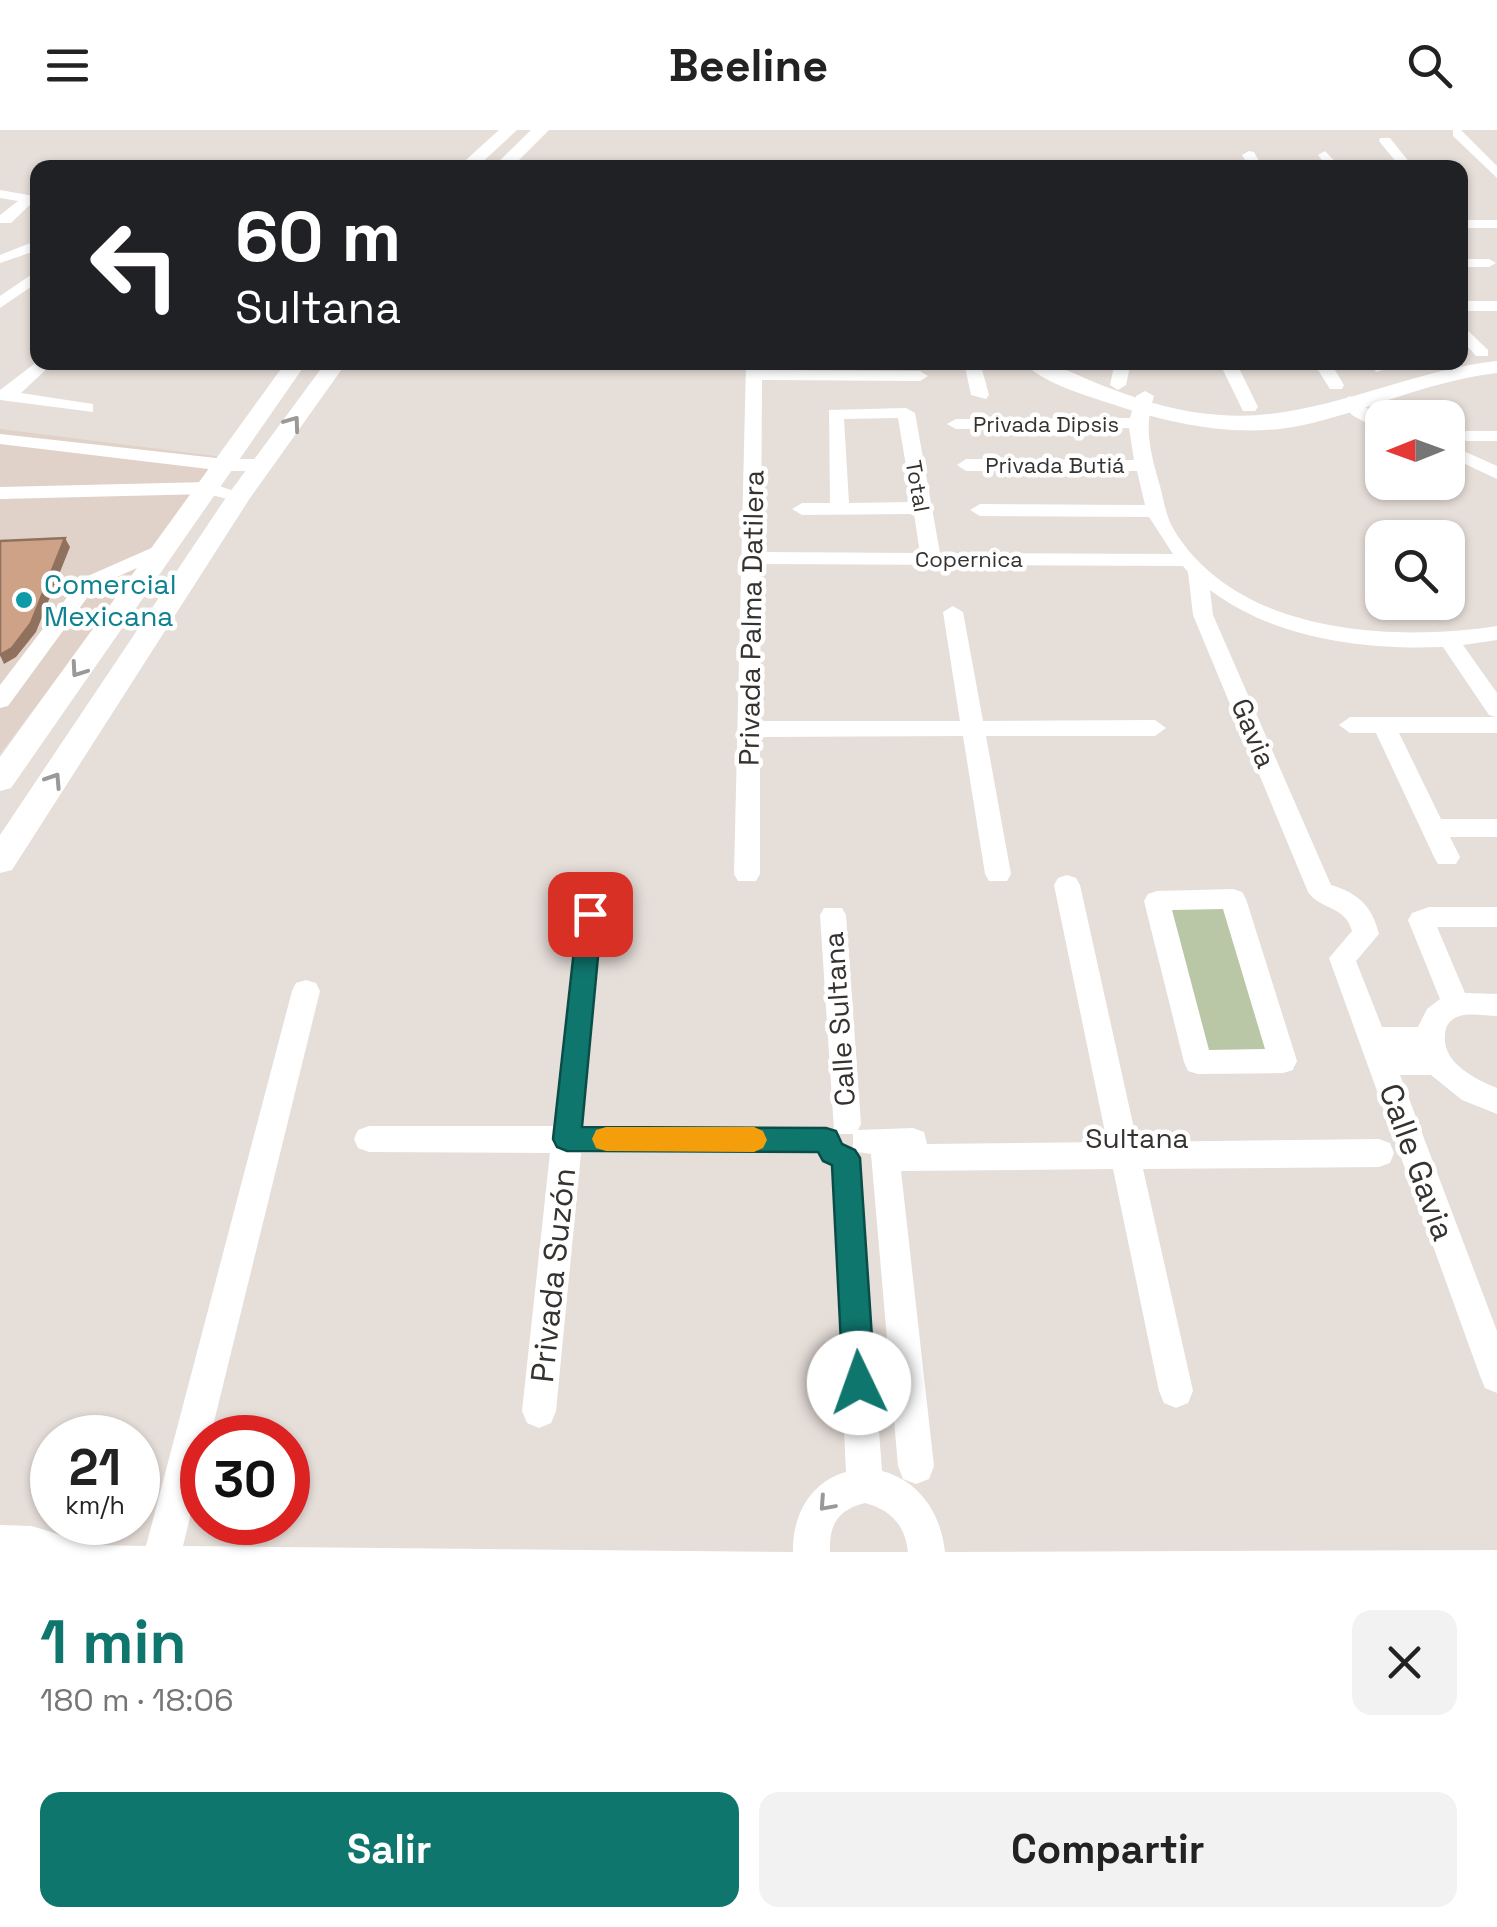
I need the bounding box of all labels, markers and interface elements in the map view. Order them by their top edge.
text: Beeline [669,37,828,94]
icon: menu [40,38,95,93]
icon: search [1402,38,1457,93]
text: 60 m [235,192,401,281]
icon: left [70,200,200,330]
text: Sultana [235,279,401,336]
north arrow [1365,400,1465,500]
map controls [1365,400,1465,620]
street label: Privada Dipsis [973,410,1119,438]
one-way arrow [281,415,299,434]
street label: Privada Butiá [985,451,1125,479]
street label: Total [900,458,936,514]
street label: Privada Palma Datilera [730,470,772,766]
button: search [1365,520,1465,620]
street label: Copernica [915,545,1023,573]
place label: Comercial Mexicana [44,566,177,634]
marker: Comercial Mexicana [13,589,35,611]
one-way arrow [72,659,90,677]
street label: Gavia [1223,693,1285,773]
one-way arrow [41,772,60,790]
pin [548,872,633,957]
icon: arrive [563,887,618,942]
street label: Calle Sultana [815,931,863,1107]
street label: Calle Gavia [1370,1078,1464,1246]
street label: Sultana [1085,1120,1189,1156]
street label: Privada Suzón [522,1166,584,1384]
position arrow [807,1331,911,1435]
speed limit sign: 30 [180,1415,310,1545]
text: 21 [69,1436,121,1500]
text: km/h [65,1489,125,1521]
one-way arrow [820,1493,838,1511]
text: 1 min [40,1604,187,1681]
button: close [1352,1610,1457,1715]
text: 180 m · 18:06 [40,1680,234,1720]
button: Salir [40,1792,739,1907]
button: Compartir [759,1792,1457,1907]

